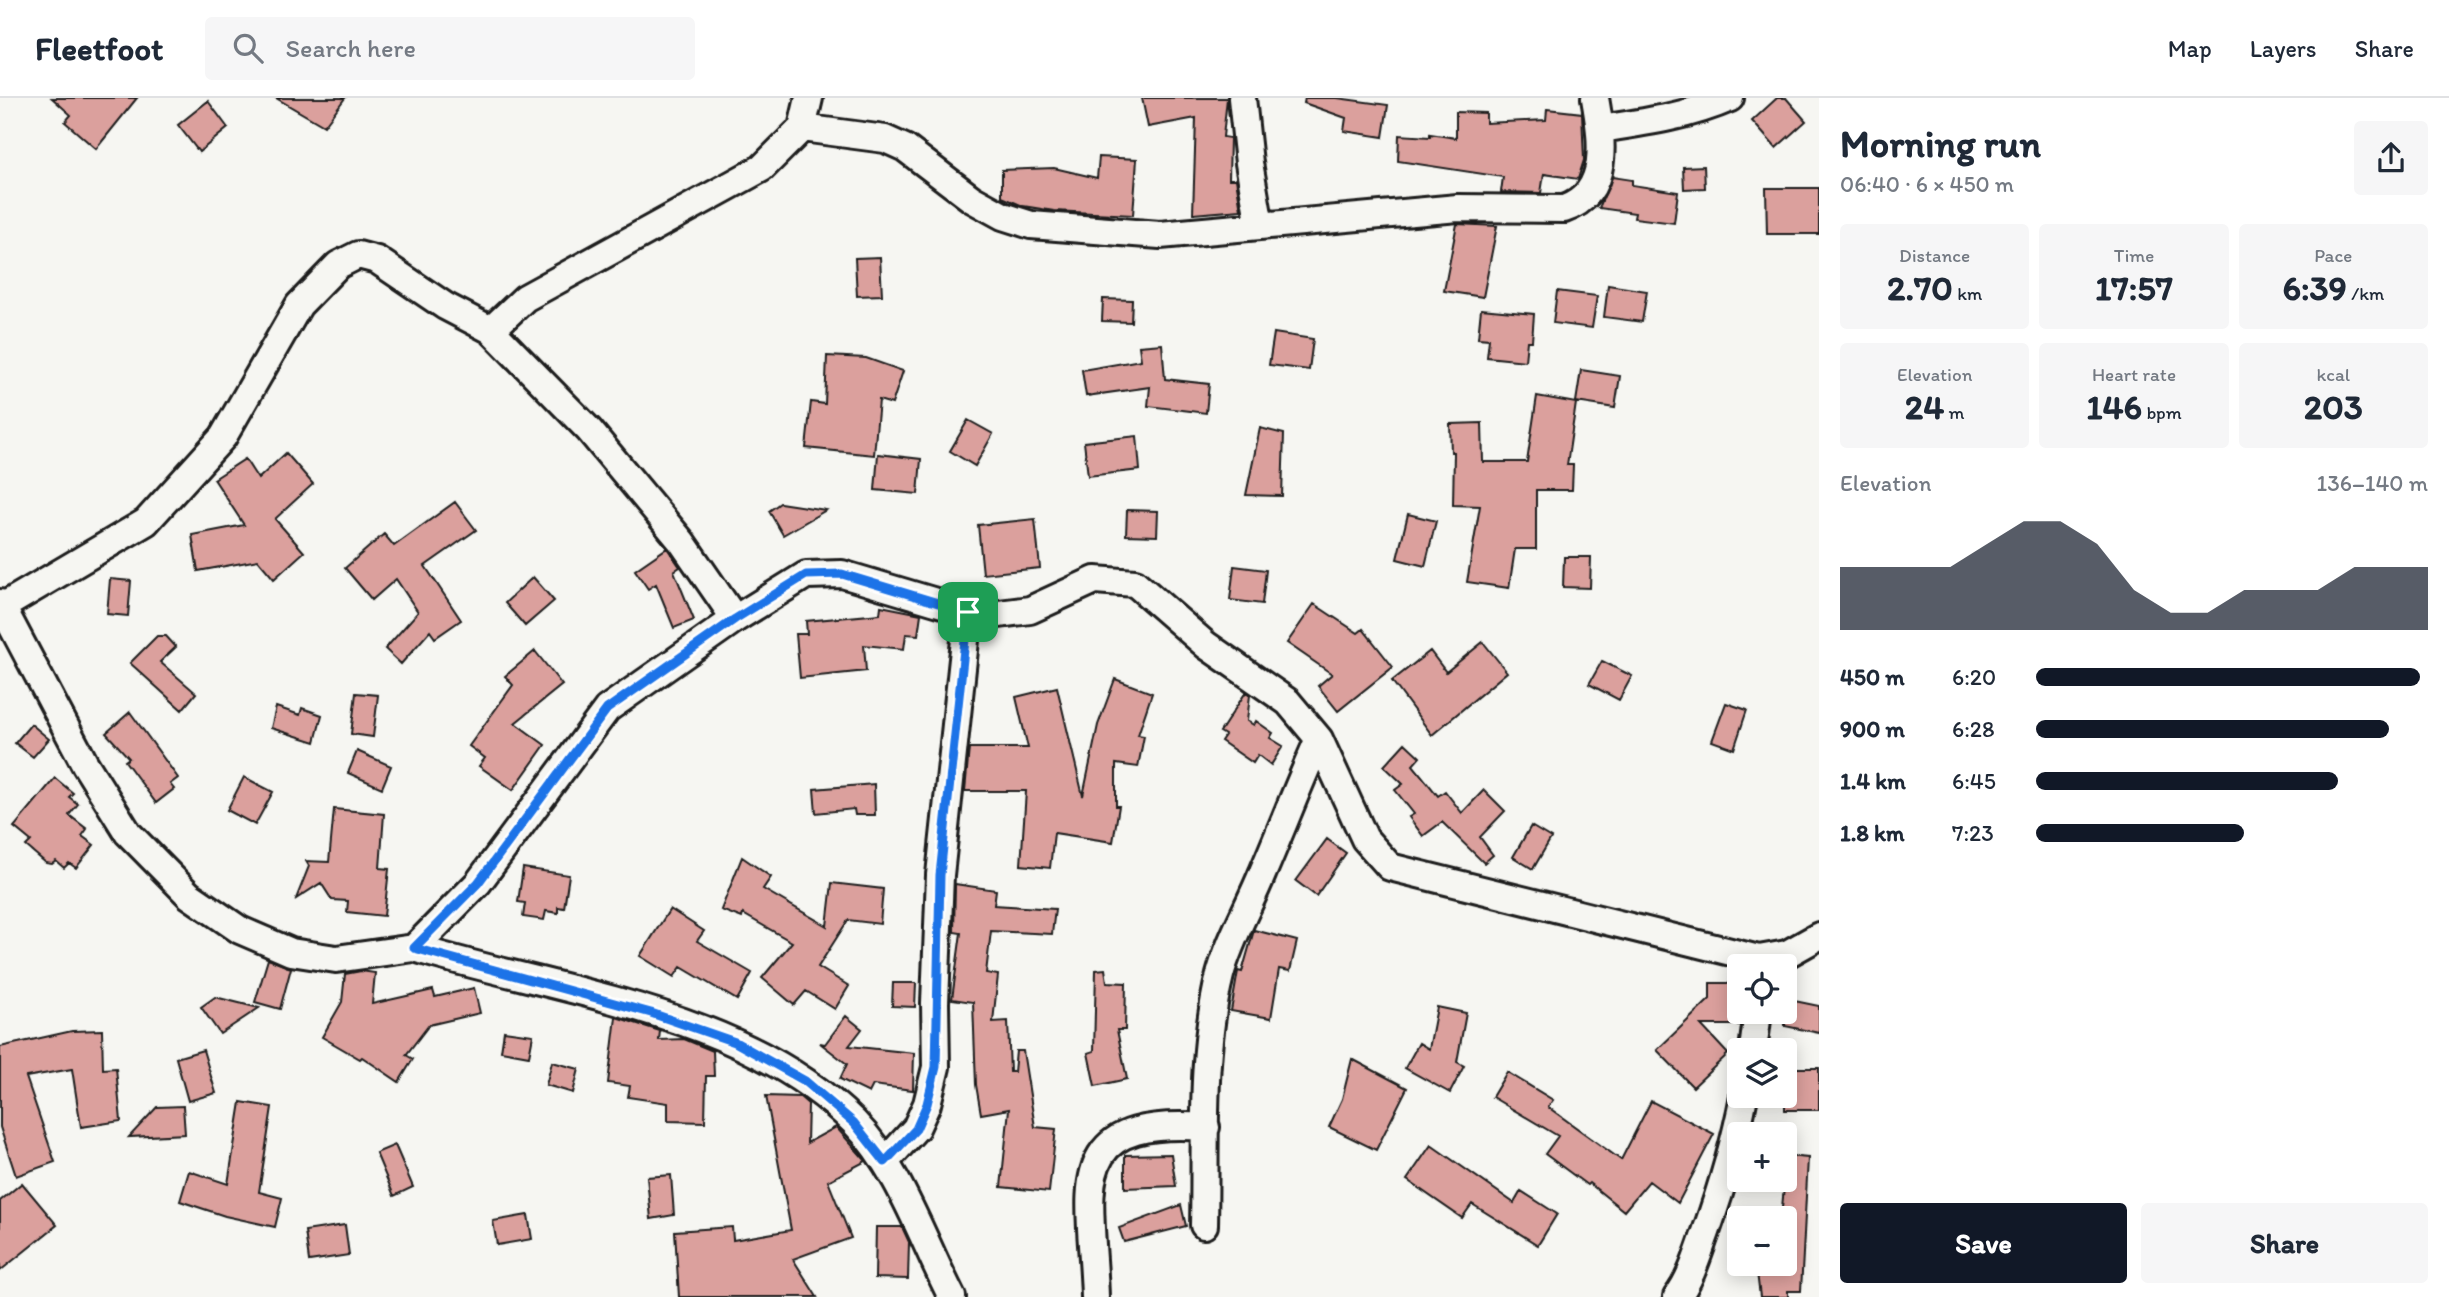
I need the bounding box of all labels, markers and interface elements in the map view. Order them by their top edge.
search box [205,17,695,80]
text: Fleetfoot [35,29,163,68]
icon: search [229,29,267,67]
text: Search here [285,32,416,64]
text: Map [2168,34,2212,63]
text: Layers [2250,34,2317,63]
text: Share [2355,34,2414,63]
text: Morning run [1840,121,2041,167]
button: share [2354,121,2428,195]
text: 06:40 · 6 × 450 m [1840,170,2014,198]
text: Distance [1899,244,1970,267]
text: Time [2114,244,2154,267]
text: Pace [2314,244,2352,267]
text: 2.70 [1887,267,1953,309]
text: 17:57 [2095,267,2173,309]
text: 6:39 [2282,267,2347,309]
text: km [1953,282,1982,305]
text: /km [2347,282,2384,305]
text: Elevation [1897,363,1972,386]
text: Heart rate [2092,363,2176,386]
text: kcal [2316,363,2350,386]
text: 24 [1905,386,1944,428]
text: 146 [2086,386,2142,428]
text: 203 [2304,386,2363,428]
text: m [1944,401,1965,424]
text: bpm [2142,401,2182,424]
text: Elevation [1840,469,1931,497]
text: 136–140 m [2317,469,2428,497]
pin [938,582,998,642]
icon: arrive [949,593,987,631]
text: 450 m [1840,663,1905,691]
text: 6:20 [1952,663,1996,691]
text: 900 m [1840,715,1905,743]
text: 6:28 [1952,715,1995,743]
text: 1.4 km [1840,767,1906,795]
text: 6:45 [1952,767,1996,795]
text: 1.8 km [1840,819,1905,847]
text: 7:23 [1952,819,1994,847]
map controls [1727,954,1797,1276]
button: locate [1727,954,1797,1024]
button: layers [1727,1038,1797,1108]
button: + [1727,1122,1797,1192]
button: Save [1840,1203,2127,1283]
button: Share [2141,1203,2428,1283]
button: − [1727,1206,1797,1276]

